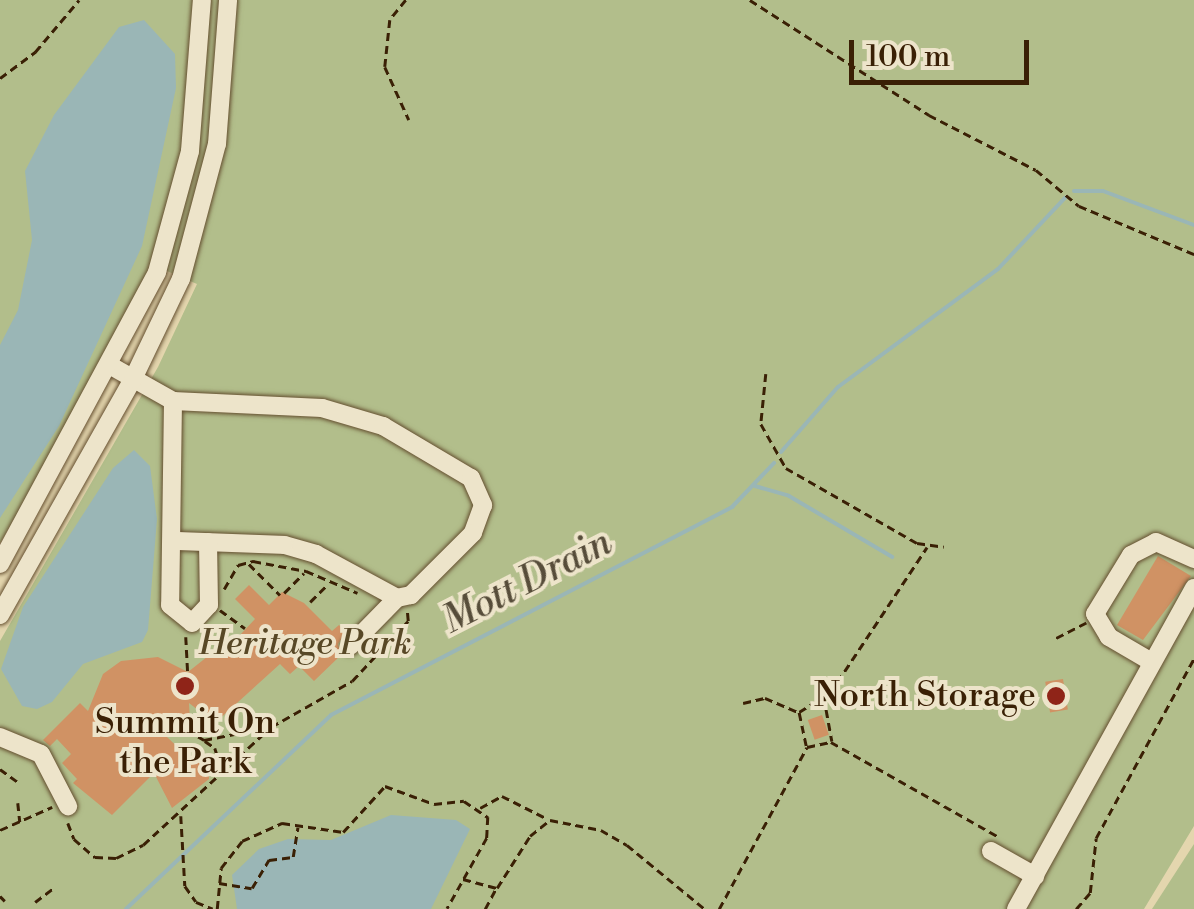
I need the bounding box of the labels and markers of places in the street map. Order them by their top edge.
marker: Summit On the Park [174,675,196,697]
place label: North Storage [814,675,1036,717]
marker: North Storage [1045,685,1067,707]
place label: Summit On the Park [95,702,275,784]

